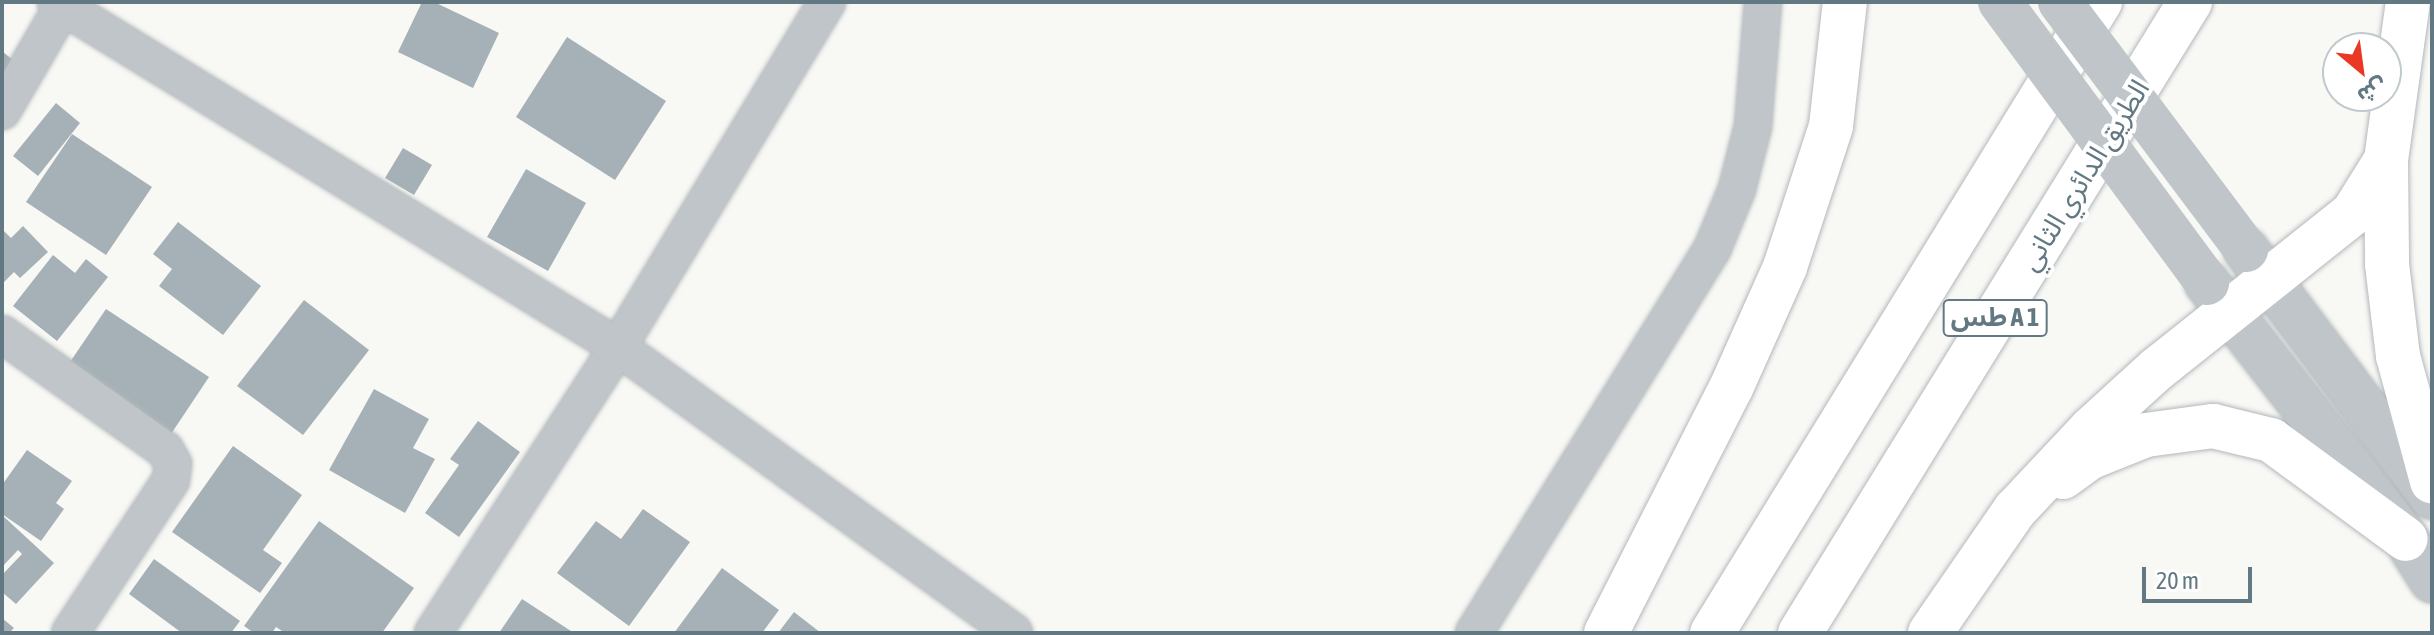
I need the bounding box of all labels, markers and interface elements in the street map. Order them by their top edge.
north arrow [2322,32,2402,112]
street label: الطريق الدائري الثاني [2012,73,2156,277]
text: ش [2353,73,2392,110]
road number: طس A 1 [1941,296,2049,340]
scale bar [2146,551,2256,601]
text: 20 m [2156,567,2199,594]

